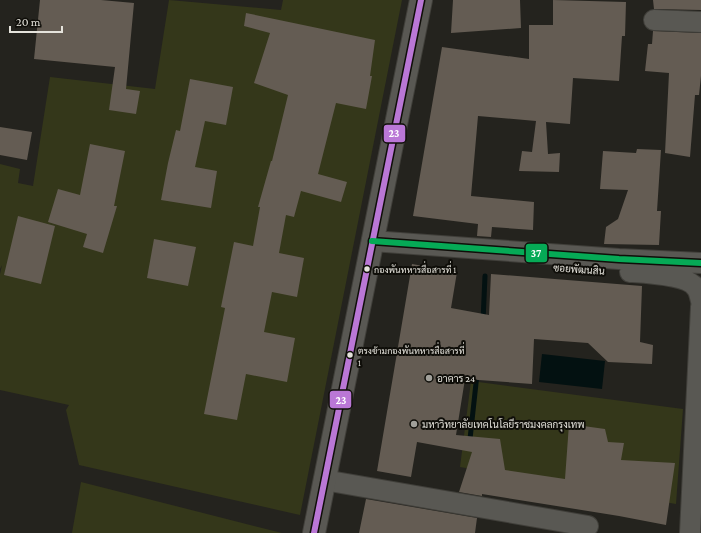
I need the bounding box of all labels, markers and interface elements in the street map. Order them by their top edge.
scale bar [10,8,62,34]
text: 20 m [16,15,41,29]
line badge: 23 [383,124,406,143]
text: 23 [389,127,399,139]
line badge: 37 [525,243,548,263]
text: 37 [531,247,541,259]
place label: กองพันทหารสื่อสารที่ 1 [374,261,456,275]
street label: ซอยพัฒนสิน [553,261,605,277]
marker: กองพันทหารสื่อสารที่ 1 [362,264,372,274]
place label: ตรงข้ามกองพันทหารสื่อสารที่ 1 [358,342,465,368]
marker: ตรงข้ามกองพันทหารสื่อสารที่ 1 [345,350,355,360]
marker: อาคาร 24 [424,373,434,383]
place label: อาคาร 24 [437,373,475,384]
line badge: 23 [329,390,352,409]
text: 23 [336,394,346,406]
place label: มหาวิทยาลัยเทคโนโลยีราชมงคลกรุงเทพ [422,418,585,432]
marker: มหาวิทยาลัยเทคโนโลยีราชมงคลกรุงเทพ [409,419,419,429]

